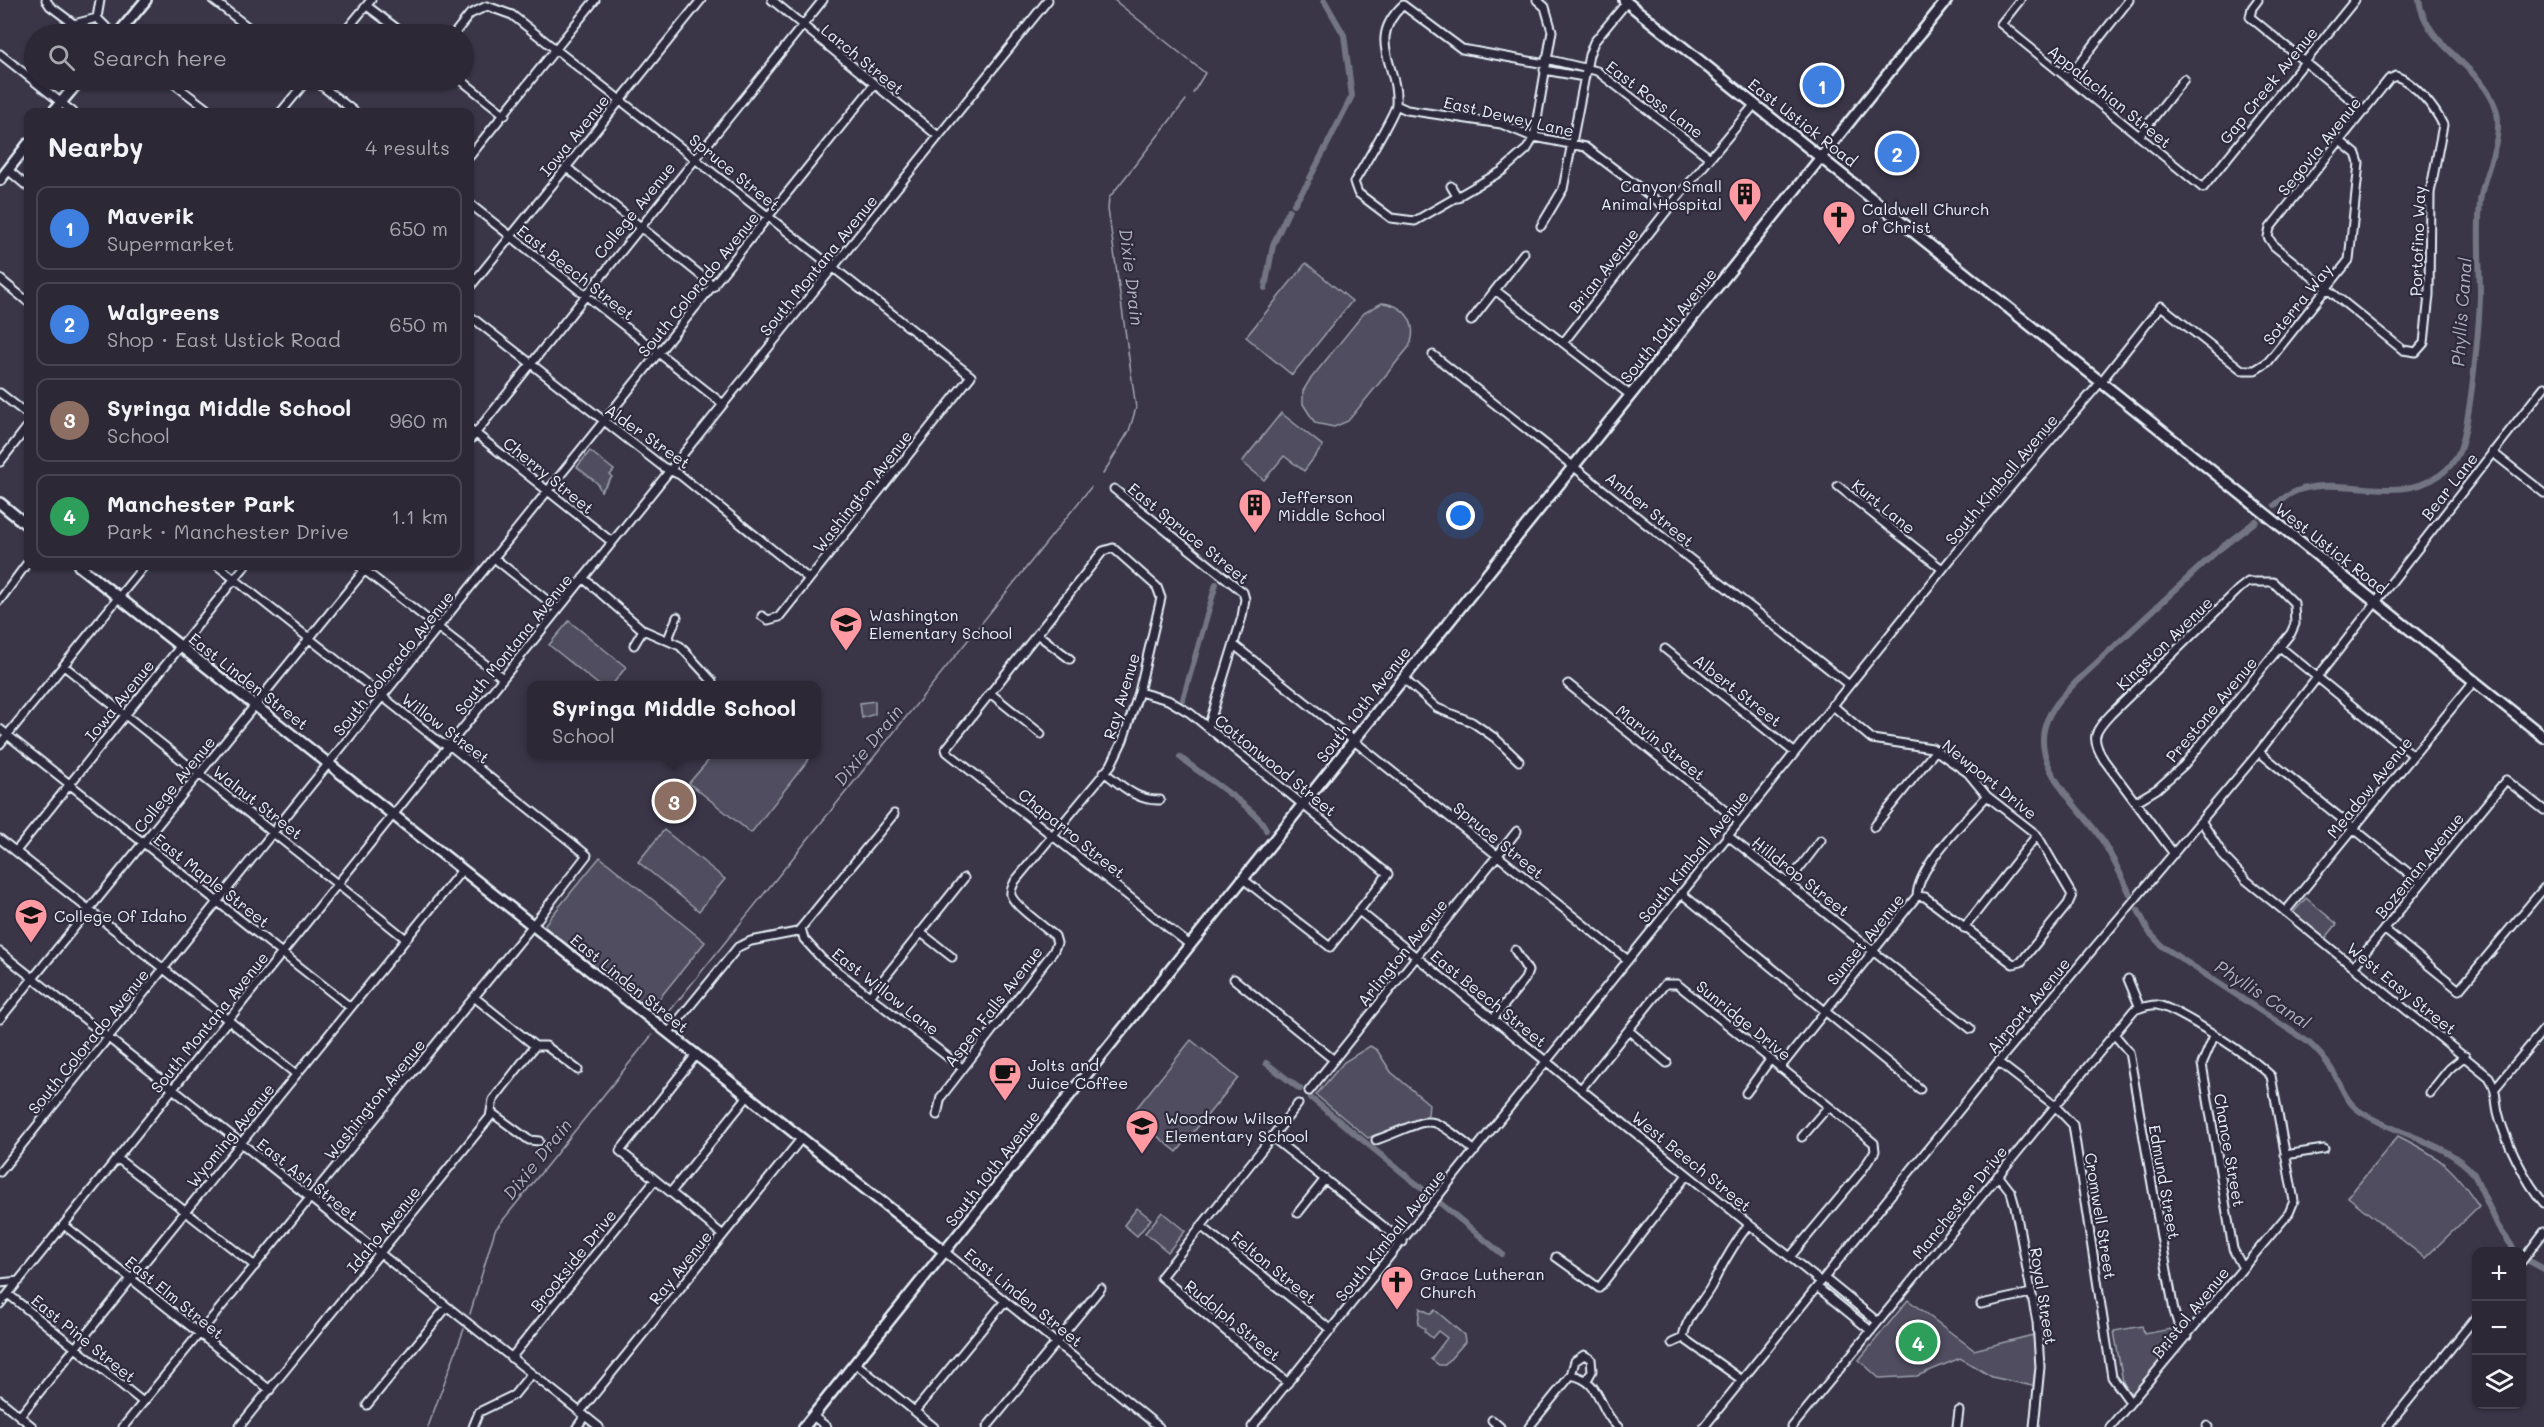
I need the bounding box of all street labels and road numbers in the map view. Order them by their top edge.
street label: Larch Street [817,19,909,99]
street label: Gap Creek Avenue [2214,22,2322,148]
street label: Appalachian Street [2044,40,2176,152]
street label: East Ross Lane [1602,56,1708,142]
street label: East Ustick Road [1744,73,1862,171]
street label: Iowa Avenue [535,90,613,180]
street label: East Dewey Lane [1442,91,1576,141]
street label: Segovia Avenue [2273,92,2365,200]
street label: Spruce Street [685,129,785,215]
street label: College Avenue [589,157,679,263]
street label: Portofino Way [2405,185,2429,297]
street label: South Montana Avenue [755,190,881,340]
street label: South Colorado Avenue [633,207,763,361]
street label: East Beech Street [513,220,639,324]
street label: Brian Avenue [1563,223,1643,317]
street label: Soterra Way [2258,259,2336,349]
street label: South 10th Avenue [1615,263,1721,387]
street label: Alder Street [601,399,695,473]
street label: South Kimball Avenue [1940,409,2062,549]
street label: Washington Avenue [808,426,916,556]
street label: Cherry Street [499,432,599,518]
street label: Bear Lane [2416,448,2482,524]
street label: Amber Street [1601,467,1699,551]
street label: Kurt Lane [1848,474,1920,538]
street label: East Spruce Street [1124,478,1254,588]
street label: West Ustick Road [2271,498,2393,598]
street label: South Montana Avenue [450,569,576,719]
street label: South Colorado Avenue [328,586,458,740]
street label: Kingston Avenue [2111,592,2217,694]
street label: East Linden Street [185,628,313,734]
street label: South 10th Avenue [1311,642,1415,766]
street label: Albert Street [1690,649,1786,731]
street label: Ray Avenue [1098,650,1144,742]
street label: Prestone Avenue [2161,652,2261,766]
street label: Iowa Avenue [80,655,158,745]
street label: Willow Street [398,688,494,768]
street label: Marvin Street [1612,700,1710,784]
street label: Cottonwood Street [1211,709,1341,821]
street label: College Avenue [129,731,219,837]
street label: Meadow Avenue [2321,732,2417,842]
street label: Newport Drive [1938,734,2042,824]
street label: Walnut Street [209,760,307,844]
street label: Chaparro Street [1014,783,1130,883]
street label: South Kimball Avenue [1633,785,1753,927]
street label: Spruce Street [1449,797,1549,883]
street label: Bozeman Avenue [2370,808,2468,922]
street label: East Maple Street [150,828,274,932]
street label: Hilldrop Street [1748,831,1854,921]
street label: Sunset Avenue [1822,889,1908,989]
street label: Arlington Avenue [1352,894,1452,1010]
street label: East Linden Street [567,929,693,1037]
street label: West Easy Street [2343,937,2461,1039]
street label: Aspen Falls Avenue [939,941,1047,1071]
street label: East Willow Lane [828,943,944,1039]
street label: East Beech Street [1427,945,1551,1051]
street label: South Montana Avenue [146,947,272,1097]
street label: Airport Avenue [1982,953,2074,1057]
street label: South Colorado Avenue [23,964,153,1118]
street label: Sunridge Drive [1692,975,1796,1065]
street label: Washington Avenue [319,1034,429,1164]
street label: Wyoming Avenue [182,1079,278,1191]
street label: Chance Street [2210,1092,2250,1208]
street label: South 10th Avenue [940,1106,1044,1230]
street label: West Beech Street [1628,1106,1756,1216]
street label: Edmund Street [2145,1123,2185,1241]
street label: East Ash Street [253,1133,363,1225]
street label: Manchester Drive [1907,1141,2011,1263]
street label: Cromwell Street [2081,1151,2121,1281]
street label: South Kimball Avenue [1330,1164,1450,1306]
street label: Idaho Avenue [341,1181,425,1277]
street label: Brookside Drive [525,1205,621,1315]
street label: Ray Avenue [644,1226,716,1308]
street label: Felton Street [1227,1226,1321,1308]
street label: East Linden Street [961,1243,1087,1351]
street label: Royal Street [2026,1246,2062,1346]
street label: East Elm Street [121,1251,229,1343]
street label: Bristol Avenue [2147,1262,2233,1362]
street label: Rudolph Street [1181,1275,1285,1365]
street label: East Pine Street [27,1289,141,1387]

